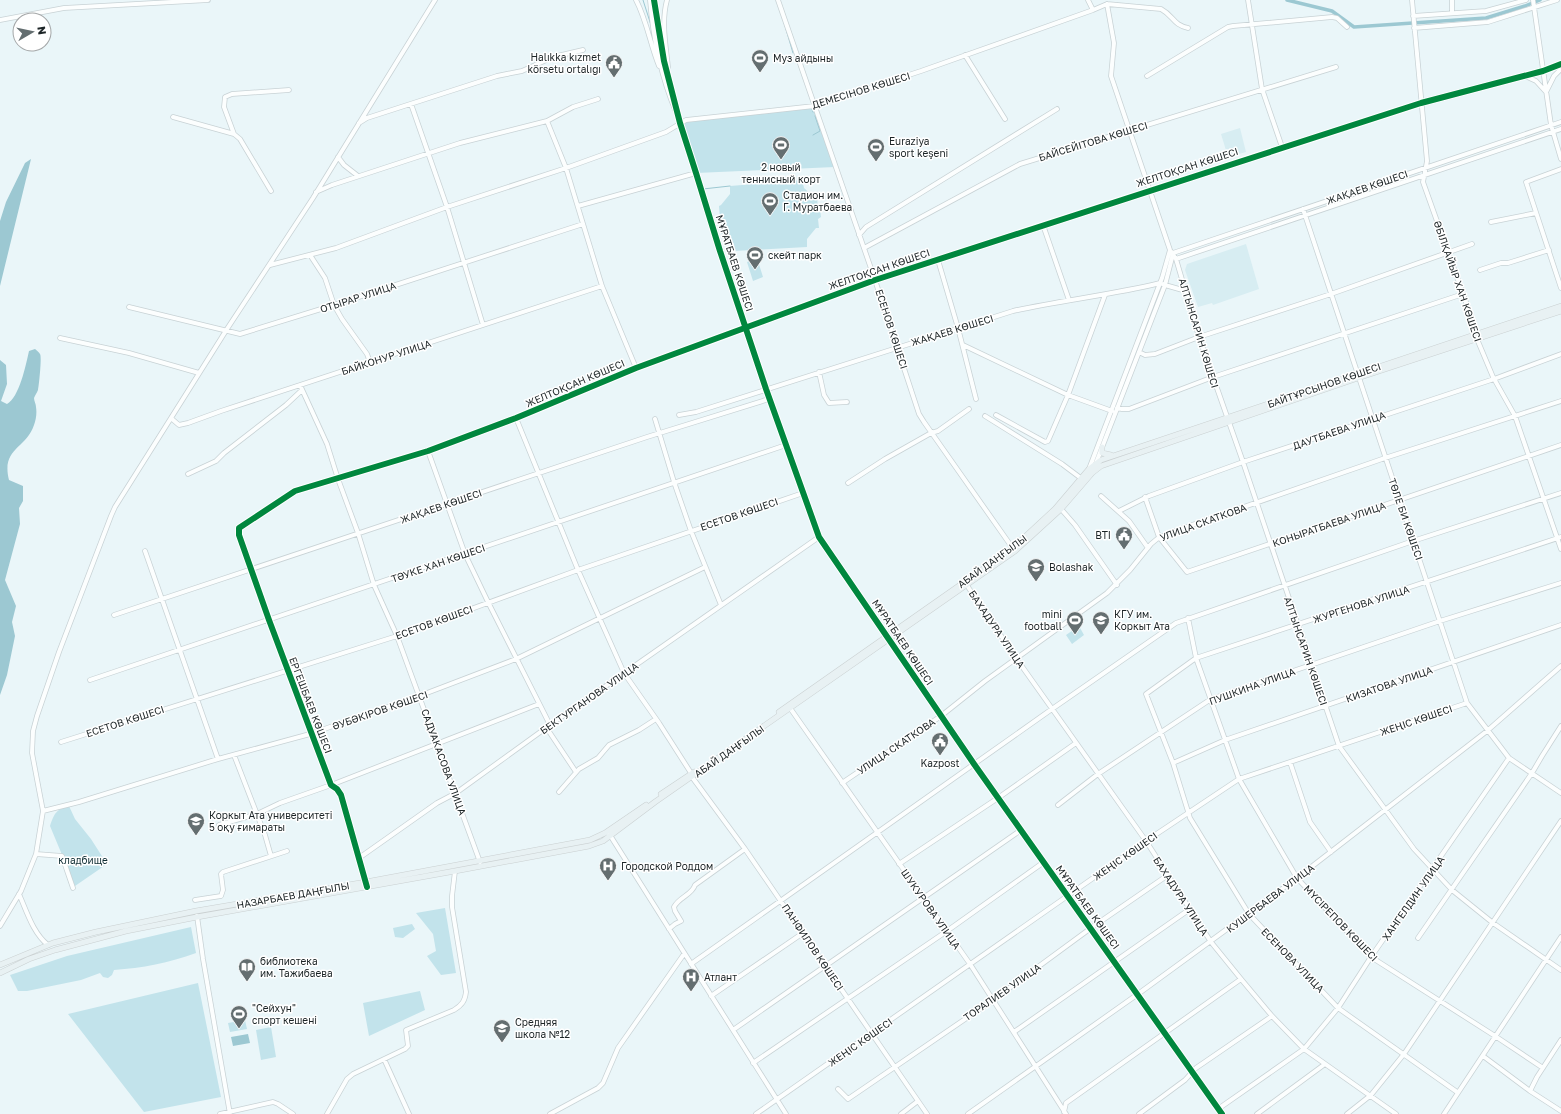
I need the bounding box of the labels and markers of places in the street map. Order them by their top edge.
sports icon: Муз айдыны [750,48,770,73]
place label: Halıkka kızmet körsetu ortalığı [528,51,601,75]
place label: Муз айдыны [773,52,833,64]
public building icon: Halıkka kızmet körsetu ortalığı [604,53,624,78]
sports icon: 2 новый теннисный корт [771,135,791,160]
place label: Euraziya sport keşeni [889,135,948,159]
sports icon: Euraziya sport keşeni [866,137,886,162]
place label: 2 новый теннисный корт [742,161,821,185]
place label: Стадион им. Г. Муратбаева [783,189,852,213]
sports icon: Стадион им. Г. Муратбаева [760,191,780,216]
sports icon: скейт парк [745,245,765,270]
place label: скейт парк [768,249,822,261]
public building icon: BTI [1114,525,1134,550]
place label: BTI [1095,529,1111,541]
school or university icon: Bolashak [1026,557,1046,582]
place label: Bolashak [1049,561,1094,573]
place label: mini football [1024,608,1062,632]
place label: КГУ им. Коркыт Ата [1114,608,1170,632]
sports icon: mini football [1065,610,1085,635]
school or university icon: КГУ им. Коркыт Ата [1091,610,1111,635]
public building icon: Kazpost [930,731,950,756]
place label: Kazpost [921,757,960,769]
place label: Коркыт Ата университеті 5 оқу ғимараты [209,809,332,833]
school or university icon: Коркыт Ата университеті 5 оқу ғимараты [186,811,206,836]
hospital icon: Городской Роддом [598,856,618,881]
place label: Городской Роддом [621,860,713,872]
place label: библиотека им. Тажибаева [260,955,333,979]
library icon: библиотека им. Тажибаева [237,957,257,982]
hospital icon: Атлант [681,967,701,992]
place label: Атлант [704,971,737,983]
place label: "Сейхун" спорт кешені [252,1002,317,1026]
sports icon: "Сейхун" спорт кешені [229,1004,249,1029]
place label: Средняя школа №12 [515,1016,570,1040]
school or university icon: Средняя школа №12 [492,1018,512,1043]

